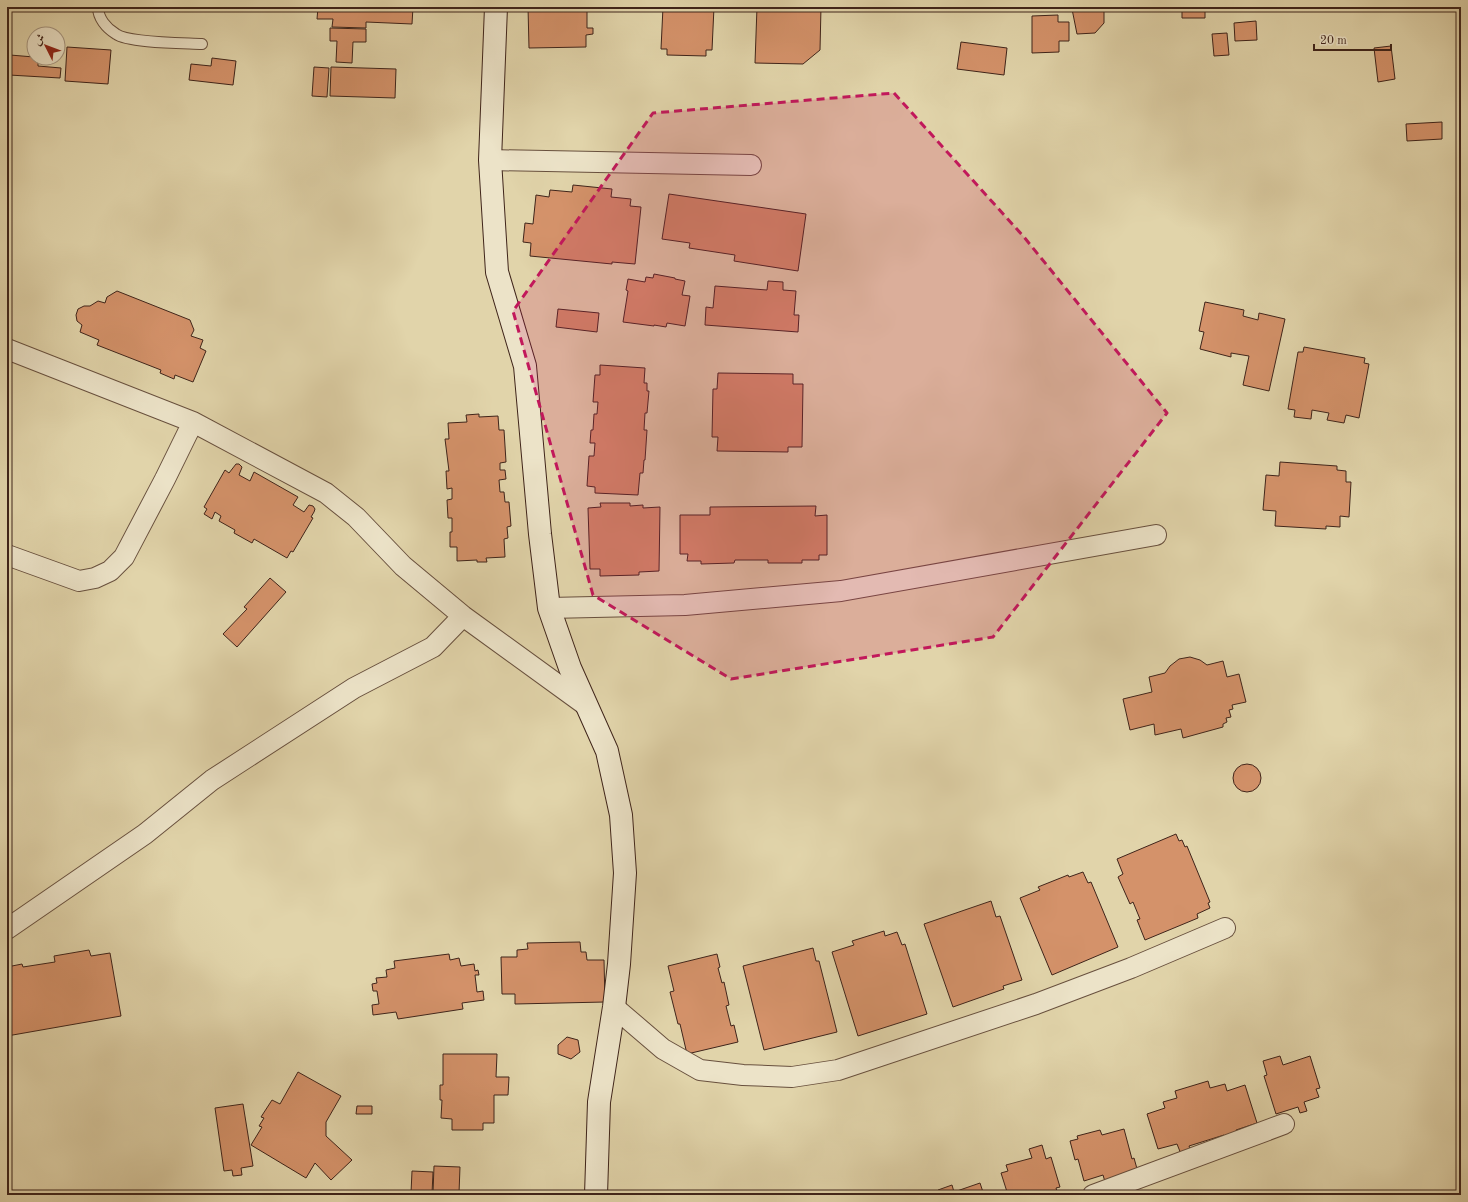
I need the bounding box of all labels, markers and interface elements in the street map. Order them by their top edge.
north arrow [26,26,66,66]
scale bar [1314,26,1391,52]
text: ش [32,33,47,48]
text: 20 m [1320,35,1347,47]

